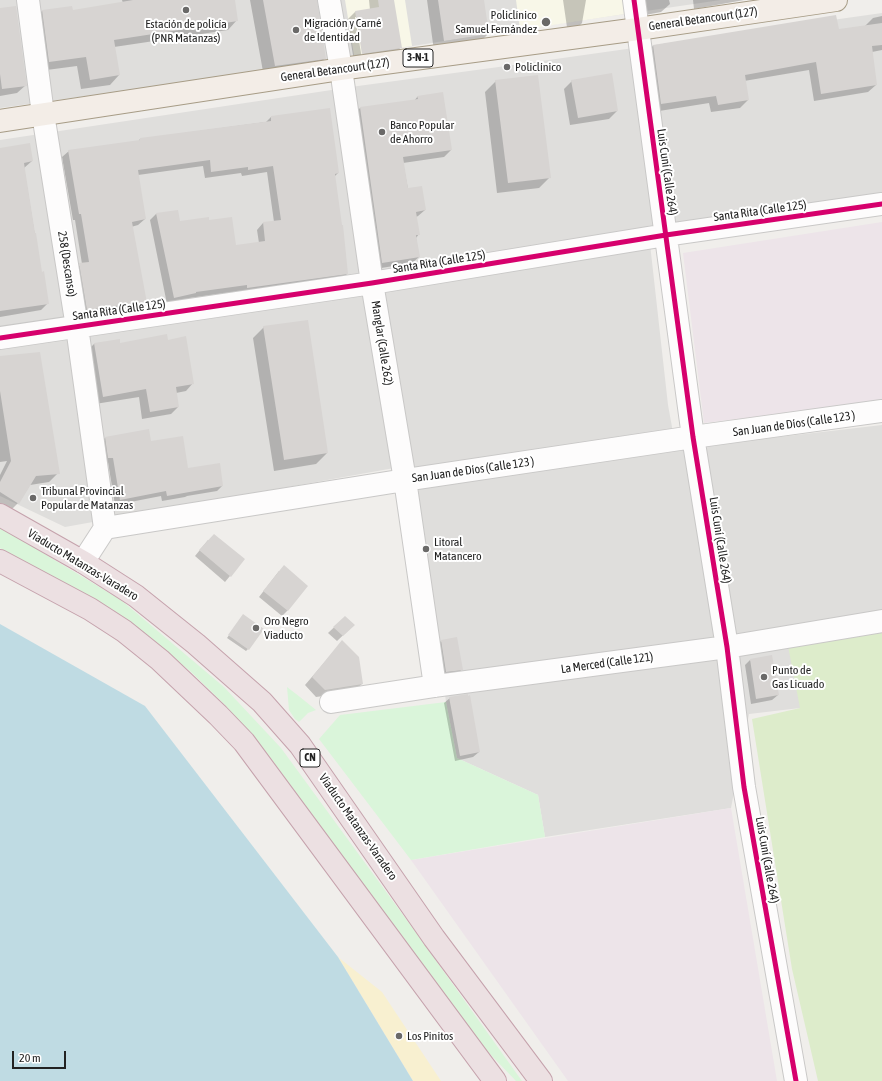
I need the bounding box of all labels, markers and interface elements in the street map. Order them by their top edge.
street label: General Betancourt (127) [648,4,758,34]
marker: Estación de policía (PNR Matanzas) [181,5,191,15]
place label: Policlínico Samuel Fernández [455,8,537,36]
place label: Migración y Carné de Identidad [304,16,382,44]
marker: Policlínico Samuel Fernández [540,16,552,28]
place label: Estación de policía (PNR Matanzas) [145,17,227,45]
marker: Migración y Carné de Identidad [291,25,301,35]
road number: 3-N-1 [403,49,433,67]
street label: General Betancourt (127) [280,55,390,85]
place label: Policlínico [515,60,561,74]
marker: Policlínico [502,62,512,72]
place label: Banco Popular de Ahorro [390,118,454,146]
marker: Banco Popular de Ahorro [377,127,387,137]
street label: Luis Cuní (Calle 264) [654,128,680,216]
street label: Santa Rita (Calle 125) [713,197,807,225]
street label: 258 (Descanso) [55,230,79,298]
street label: Santa Rita (Calle 125) [392,248,486,276]
street label: Santa Rita (Calle 125) [72,296,166,324]
street label: Manglar (Calle 262) [368,300,396,386]
street label: San Juan de Díos (Calle 123 ) [732,408,856,440]
street label: San Juan de Díos (Calle 123 ) [411,454,535,486]
place label: Tribunal Provincial Popular de Matanzas [41,484,133,512]
marker: Tribunal Provincial Popular de Matanzas [28,493,38,503]
street label: Luis Cuní (Calle 264) [706,496,734,584]
street label: Viaducto Matanzas-Varadero [25,526,141,604]
place label: Litoral Matancero [434,535,482,563]
marker: Litoral Matancero [421,544,431,554]
place label: Oro Negro Viaducto [264,614,309,642]
marker: Oro Negro Viaducto [251,623,261,633]
street label: La Merced (Calle 121) [560,649,654,677]
place label: Punto de Gas Licuado [772,663,824,691]
marker: Punto de Gas Licuado [759,672,769,682]
road number: CN [300,749,320,767]
street label: Viaducto Matanzas-Varadero [316,771,400,883]
street label: Luis Cuní (Calle 264) [752,816,782,904]
place label: Los Pinitos [407,1029,453,1043]
marker: Los Pinitos [394,1031,404,1041]
scale bar [14,1043,68,1069]
text: 20 m [19,1051,41,1065]

